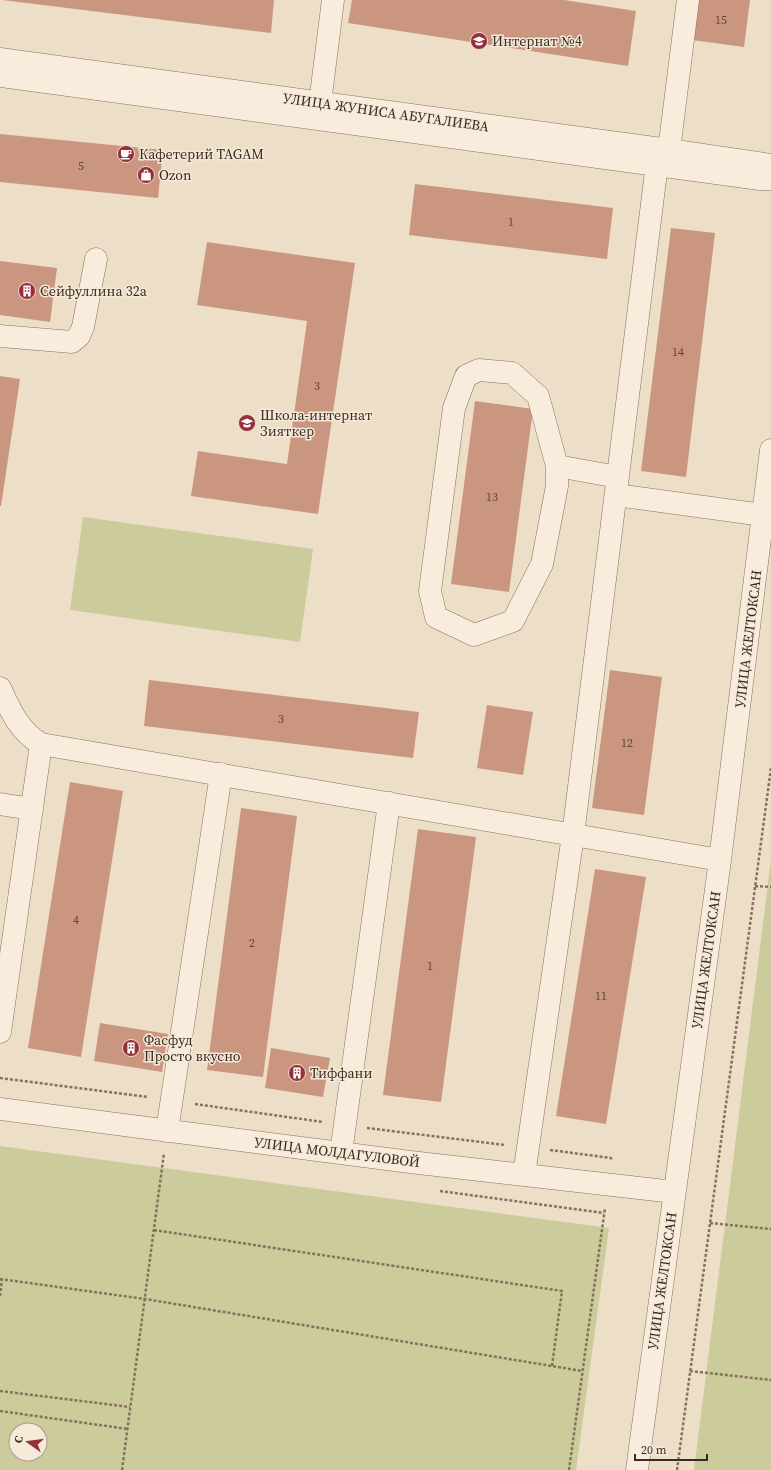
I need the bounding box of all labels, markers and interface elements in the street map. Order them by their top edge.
house number: 15 [715,12,727,28]
school or university icon: Интернат №4 [469,31,489,51]
place label: Интернат №4 [492,31,582,51]
street label: УЛИЦА ЖУНИСА АБУГАЛИЕВА [282,88,491,136]
cafe icon: Кафетерий TAGAM [116,144,136,164]
place label: Кафетерий TAGAM [139,144,264,164]
house number: 5 [78,158,84,174]
shop icon: Ozon [136,165,156,185]
place label: Ozon [159,165,192,185]
house number: 1 [508,214,514,230]
building icon: Сейфуллина 32а [17,281,37,301]
place label: Сейфуллина 32а [40,281,148,301]
house number: 14 [672,344,684,360]
house number: 3 [314,378,320,394]
place label: Школа-интернат Зияткер [260,405,373,441]
school or university icon: Школа-интернат Зияткер [237,413,257,433]
house number: 13 [486,489,498,505]
street label: УЛИЦА ЖЕЛТОКСАН [730,569,766,709]
house number: 3 [278,711,284,727]
house number: 12 [621,735,633,751]
street label: УЛИЦА ЖЕЛТОКСАН [686,890,726,1030]
house number: 4 [73,912,79,928]
house number: 2 [249,935,255,951]
house number: 1 [427,958,433,974]
house number: 11 [595,988,607,1004]
place label: Фасфуд Просто вкусно [144,1030,241,1066]
building icon: Фасфуд Просто вкусно [121,1038,141,1058]
building icon: Тиффани [287,1063,307,1083]
place label: Тиффани [310,1063,372,1083]
street label: УЛИЦА МОЛДАГУЛОВОЙ [253,1132,421,1172]
street label: УЛИЦА ЖЕЛТОКСАН [642,1211,682,1351]
north arrow [8,1422,48,1462]
text: С [11,1434,27,1445]
scale bar [635,1436,707,1462]
text: 20 m [641,1442,667,1458]

